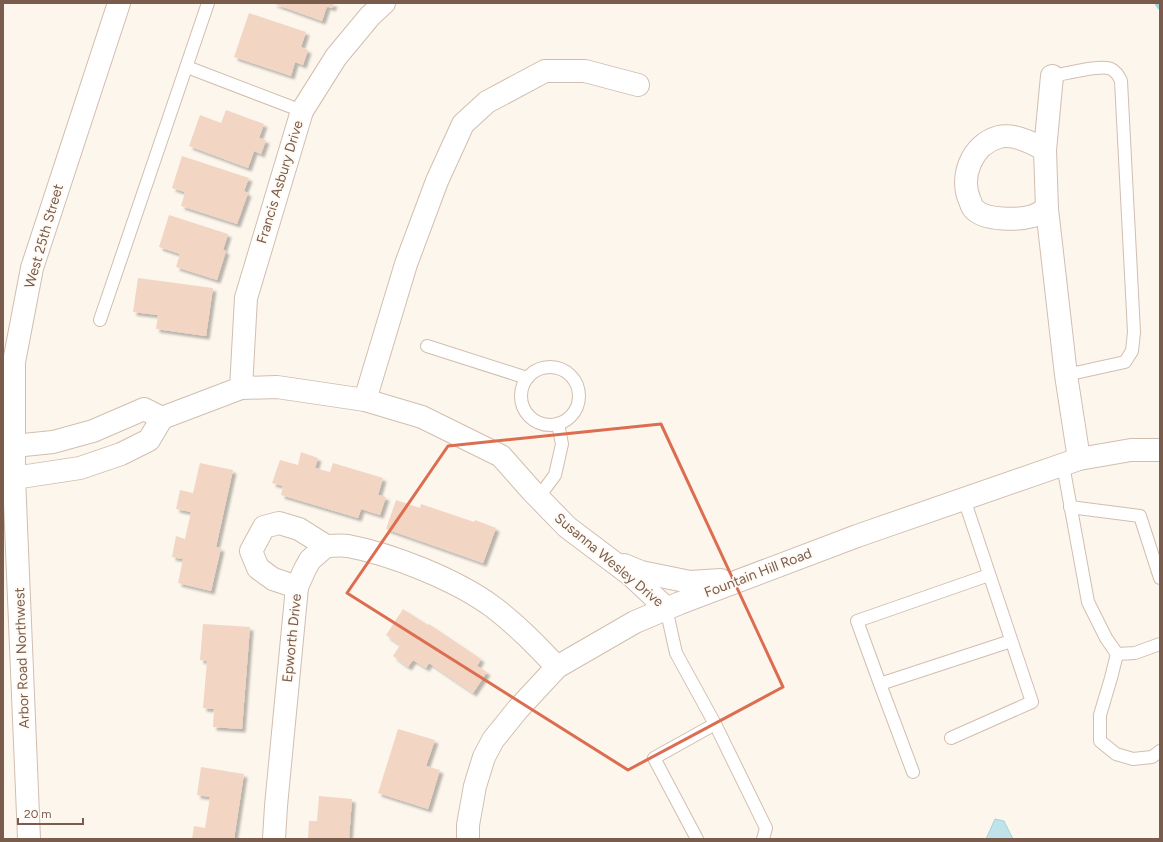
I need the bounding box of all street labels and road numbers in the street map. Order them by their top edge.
street label: Francis Asbury Drive [253,118,307,246]
street label: West 25th Street [21,182,67,290]
street label: Susanna Wesley Drive [551,509,667,611]
street label: Fountain Hill Road [702,545,814,601]
street label: Arbor Road Northwest [11,587,33,729]
street label: Epworth Drive [279,593,305,683]

